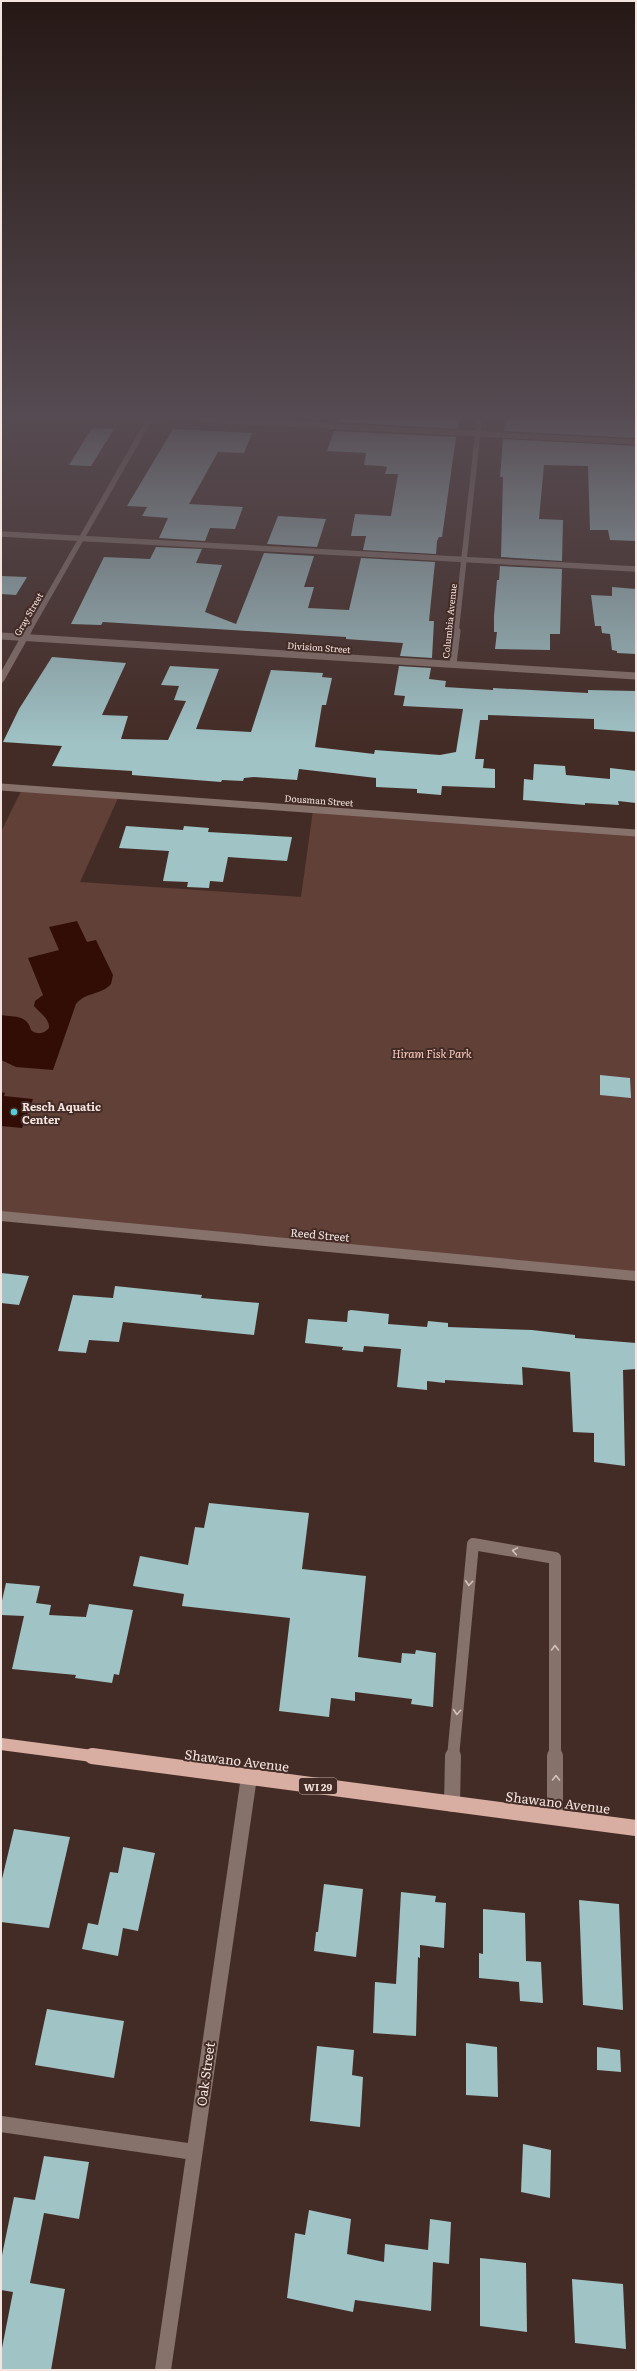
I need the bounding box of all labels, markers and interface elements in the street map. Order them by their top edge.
street label: Columbia Avenue [438,583,460,659]
street label: Gray Street [10,589,46,638]
street label: Division Street [287,638,352,656]
street label: Dousman Street [284,791,354,809]
park label: Hiram Fisk Park [392,1045,472,1061]
place label: Resch Aquatic Center [22,1098,101,1127]
marker: Resch Aquatic Center [9,1107,19,1117]
street label: Reed Street [290,1223,351,1245]
one-way arrow [512,1547,518,1556]
one-way arrow [465,1580,474,1586]
one-way arrow [551,1645,559,1651]
one-way arrow [453,1709,462,1715]
street label: Shawano Avenue [184,1744,291,1776]
one-way arrow [552,1775,560,1781]
road number: WI 29 [299,1778,337,1794]
street label: Shawano Avenue [505,1786,612,1818]
street label: Oak Street [191,2040,219,2107]

